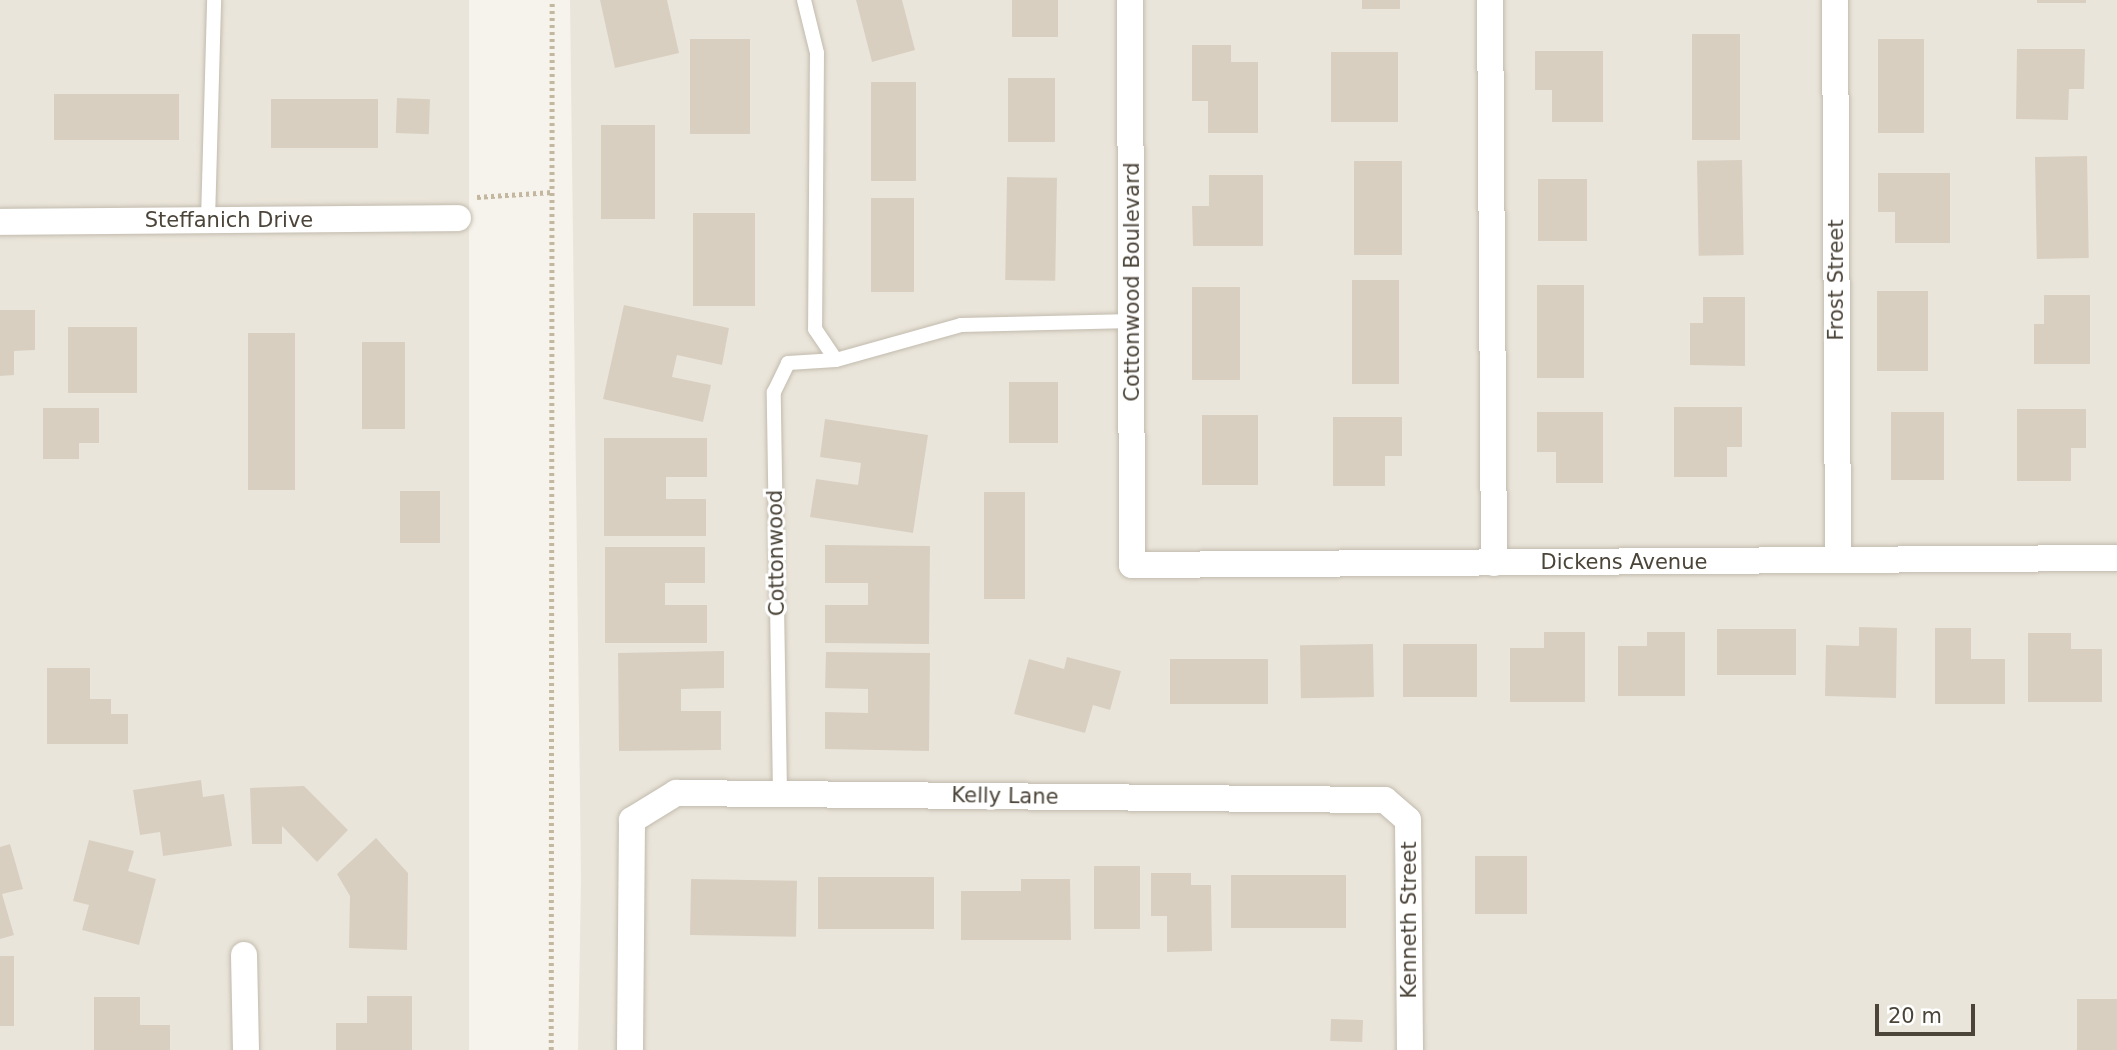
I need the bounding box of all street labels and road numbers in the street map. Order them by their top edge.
street label: Cottonwood Boulevard [1119,162,1145,402]
street label: Steffanich Drive [145,207,313,233]
street label: Frost Street [1823,219,1849,341]
street label: Cottonwood [762,490,790,616]
street label: Dickens Avenue [1541,549,1707,575]
street label: Kelly Lane [951,782,1059,810]
street label: Kenneth Street [1396,841,1422,999]

